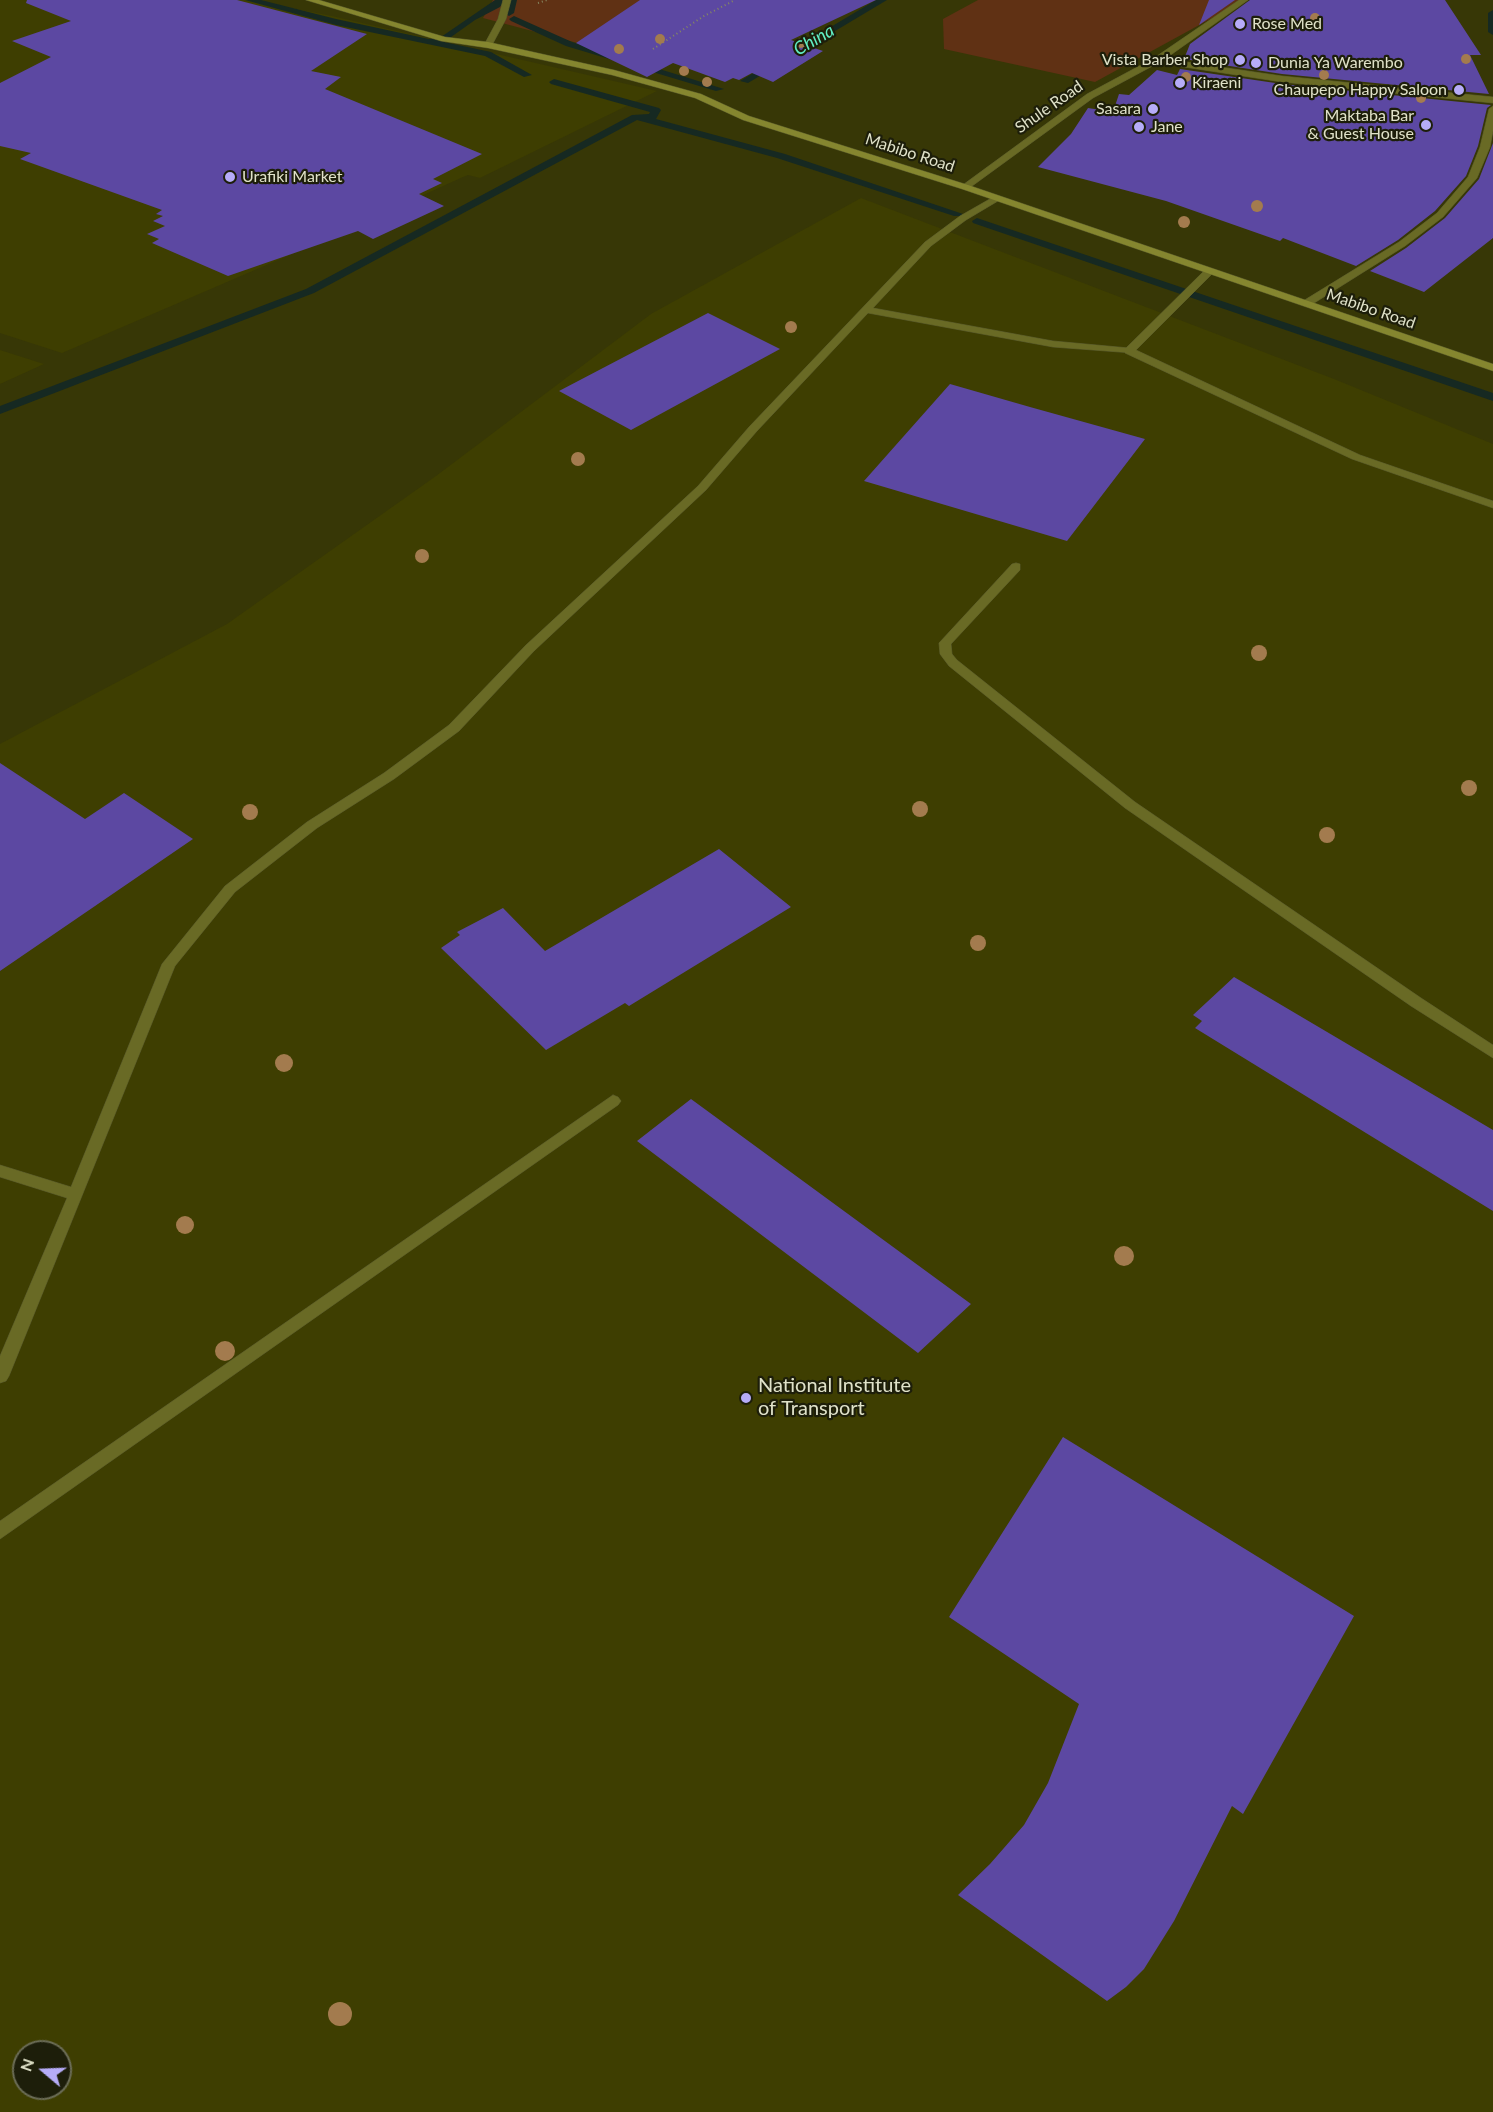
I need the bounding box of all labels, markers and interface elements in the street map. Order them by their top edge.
place label: Rose Med [1252,14,1322,34]
marker: Rose Med [1233,17,1247,31]
water label: China [790,20,838,60]
place label: Vista Barber Shop [1102,50,1228,70]
marker: Vista Barber Shop [1233,53,1247,67]
place label: Dunia Ya Warembo [1268,53,1403,73]
marker: Dunia Ya Warembo [1249,56,1263,70]
place label: Kiraeni [1192,73,1241,93]
marker: Kiraeni [1173,76,1187,90]
street label: Shule Road [1011,77,1087,137]
place label: Chaupepo Happy Saloon [1274,80,1447,100]
marker: Chaupepo Happy Saloon [1452,83,1466,97]
place label: Sasara [1096,99,1141,119]
marker: Sasara [1146,102,1160,116]
place label: Maktaba Bar & Guest House [1307,106,1414,144]
place label: Jane [1151,117,1183,137]
marker: Maktaba Bar & Guest House [1419,118,1433,132]
marker: Jane [1132,120,1146,134]
street label: Mabibo Road [863,130,957,176]
place label: Urafiki Market [242,167,342,187]
marker: Urafiki Market [223,170,237,184]
street label: Mabibo Road [1324,285,1418,333]
place label: National Institute of Transport [758,1374,911,1421]
marker: National Institute of Transport [739,1391,753,1405]
north arrow [12,2040,72,2100]
text: N [15,2056,37,2074]

